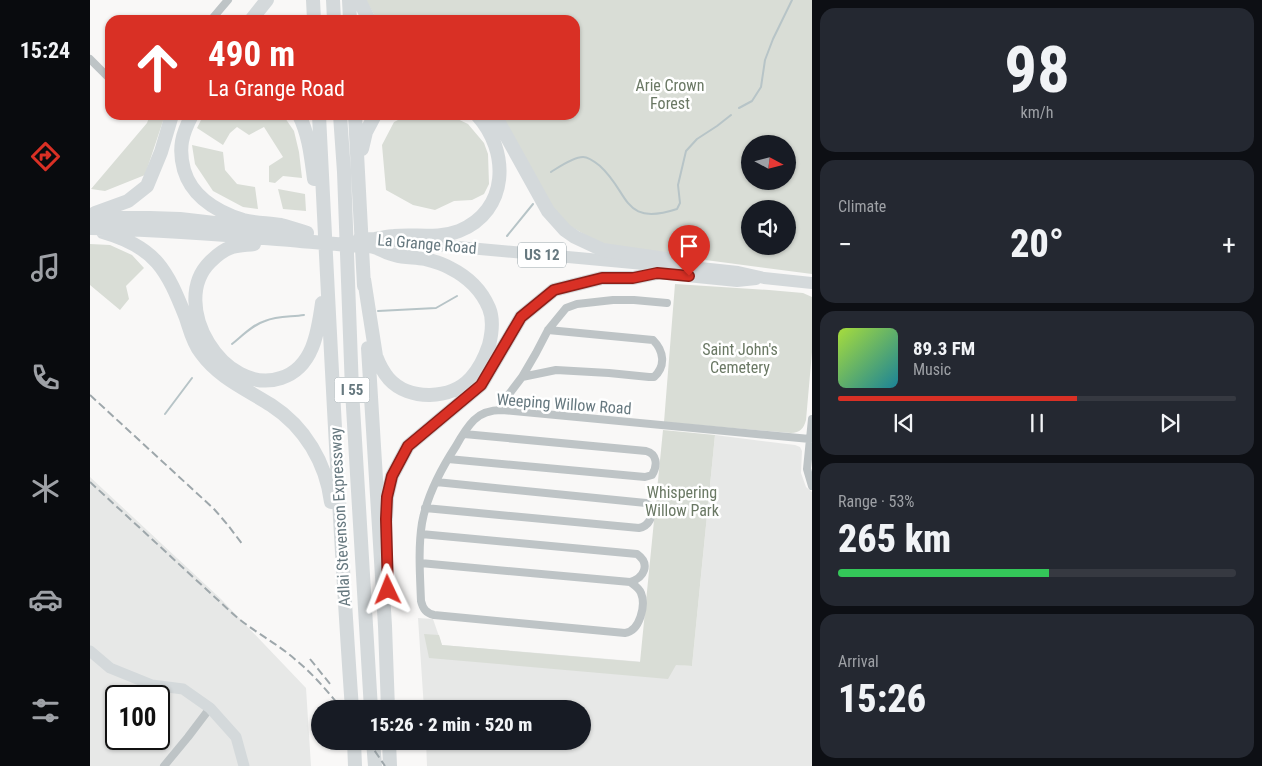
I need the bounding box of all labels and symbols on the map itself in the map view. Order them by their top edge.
park label: Arie Crown Forest [636,76,704,113]
north arrow [741,135,796,190]
pin [668,225,710,276]
street label: La Grange Road [377,230,477,258]
road number: US 12 [518,242,566,268]
park label: Saint John's Cemetery [702,340,778,377]
road number: I 55 [334,378,370,402]
street label: Weeping Willow Road [496,390,632,418]
street label: Adlai Stevenson Expressway [326,427,354,607]
park label: Whispering Willow Park [645,483,720,520]
position arrow [361,563,413,615]
speed limit sign: 100 [105,685,170,750]

